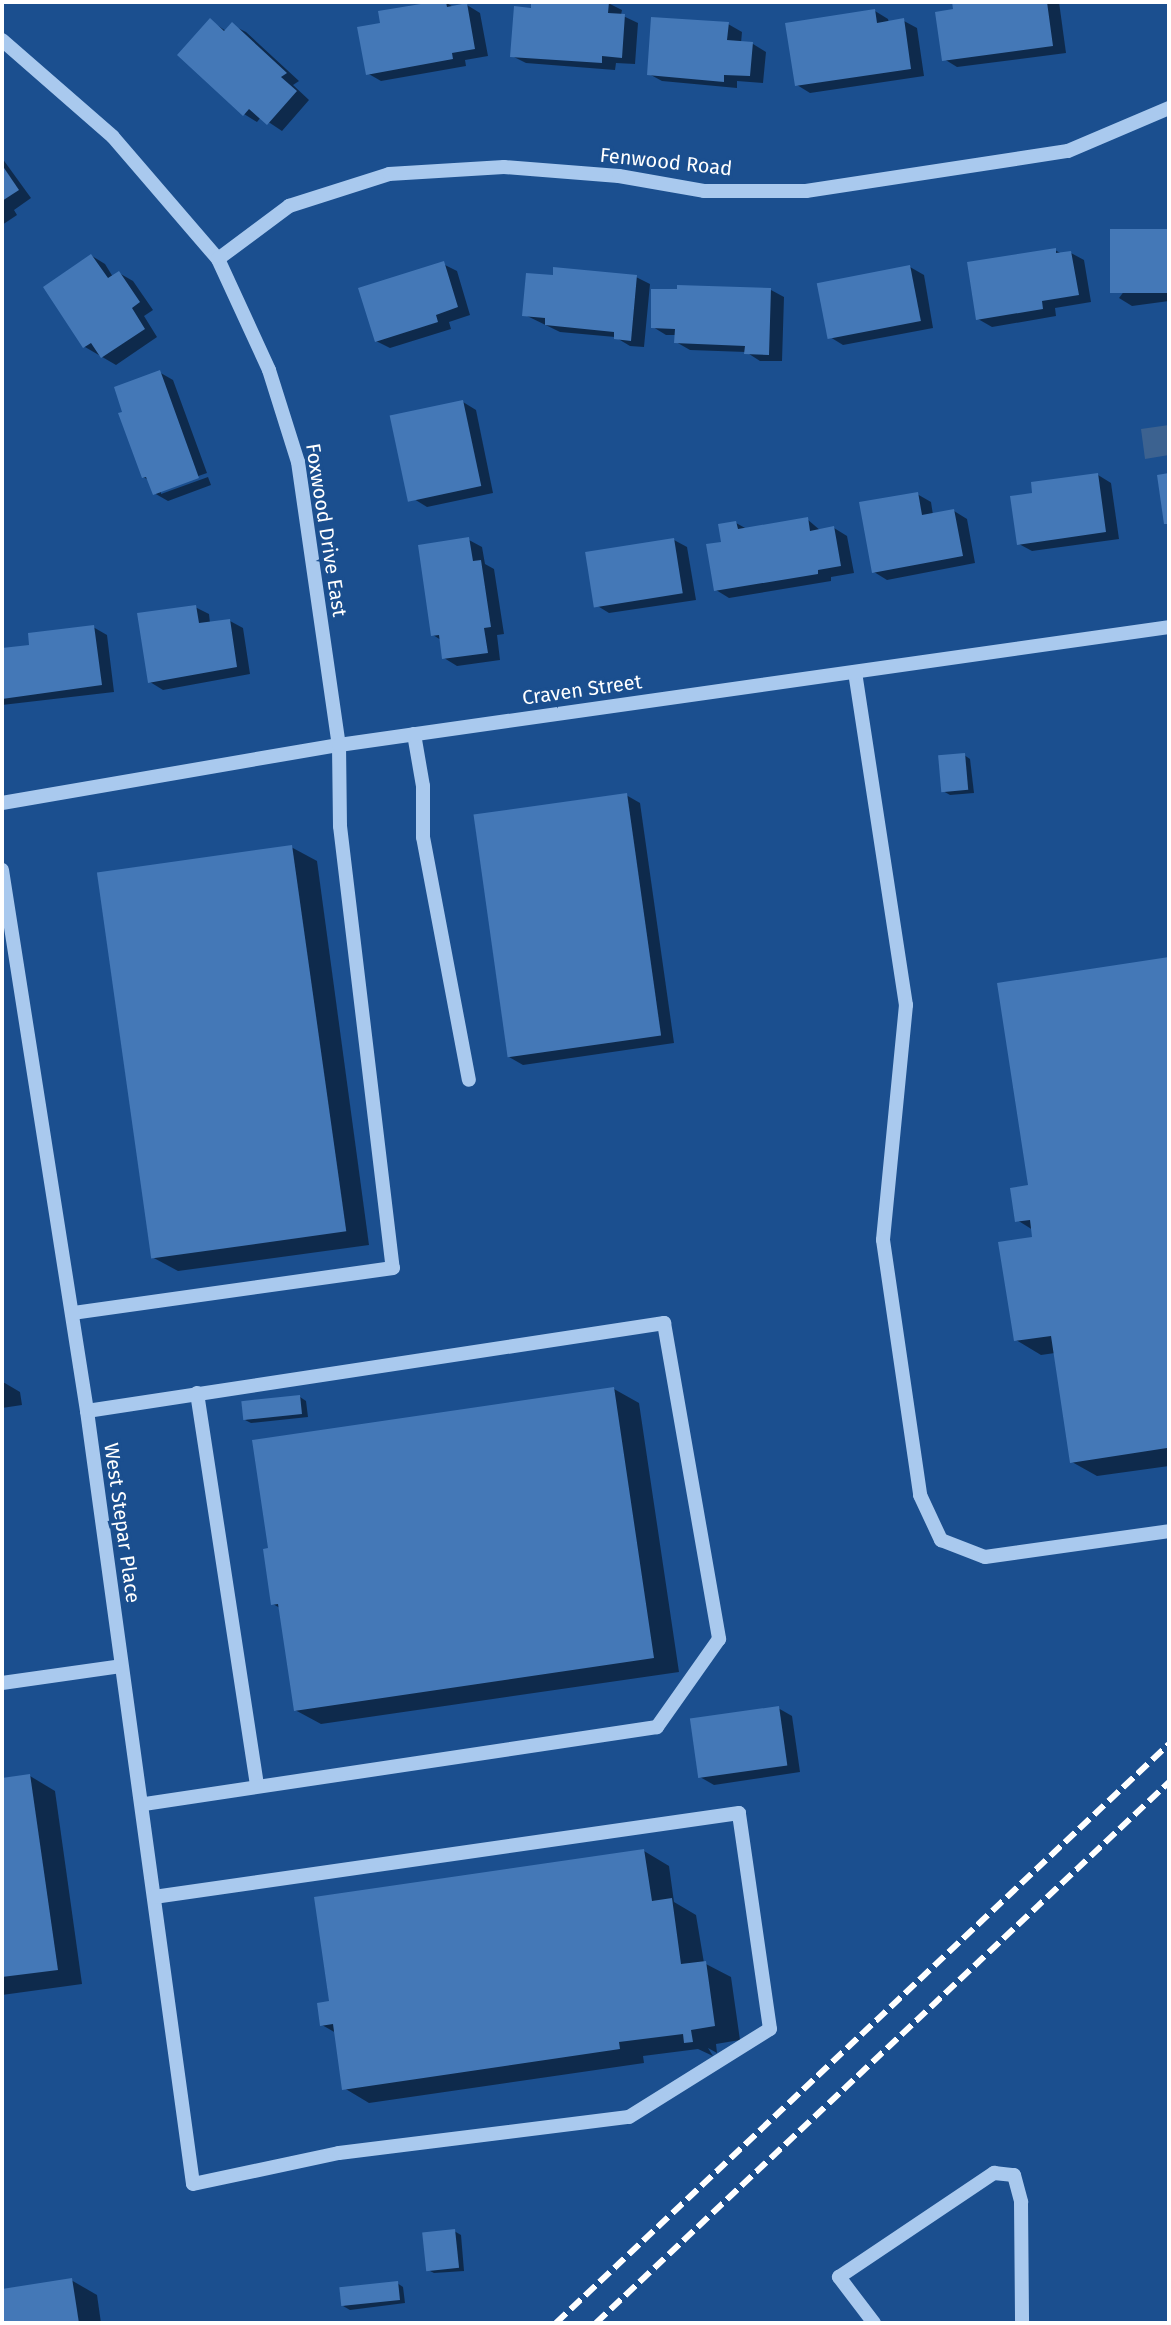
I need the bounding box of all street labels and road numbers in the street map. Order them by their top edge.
street label: Fenwood Road [599,143,733,181]
street label: Foxwood Drive East [300,442,352,618]
street label: Craven Street [521,670,643,710]
street label: West Stepar Place [99,1441,145,1605]

